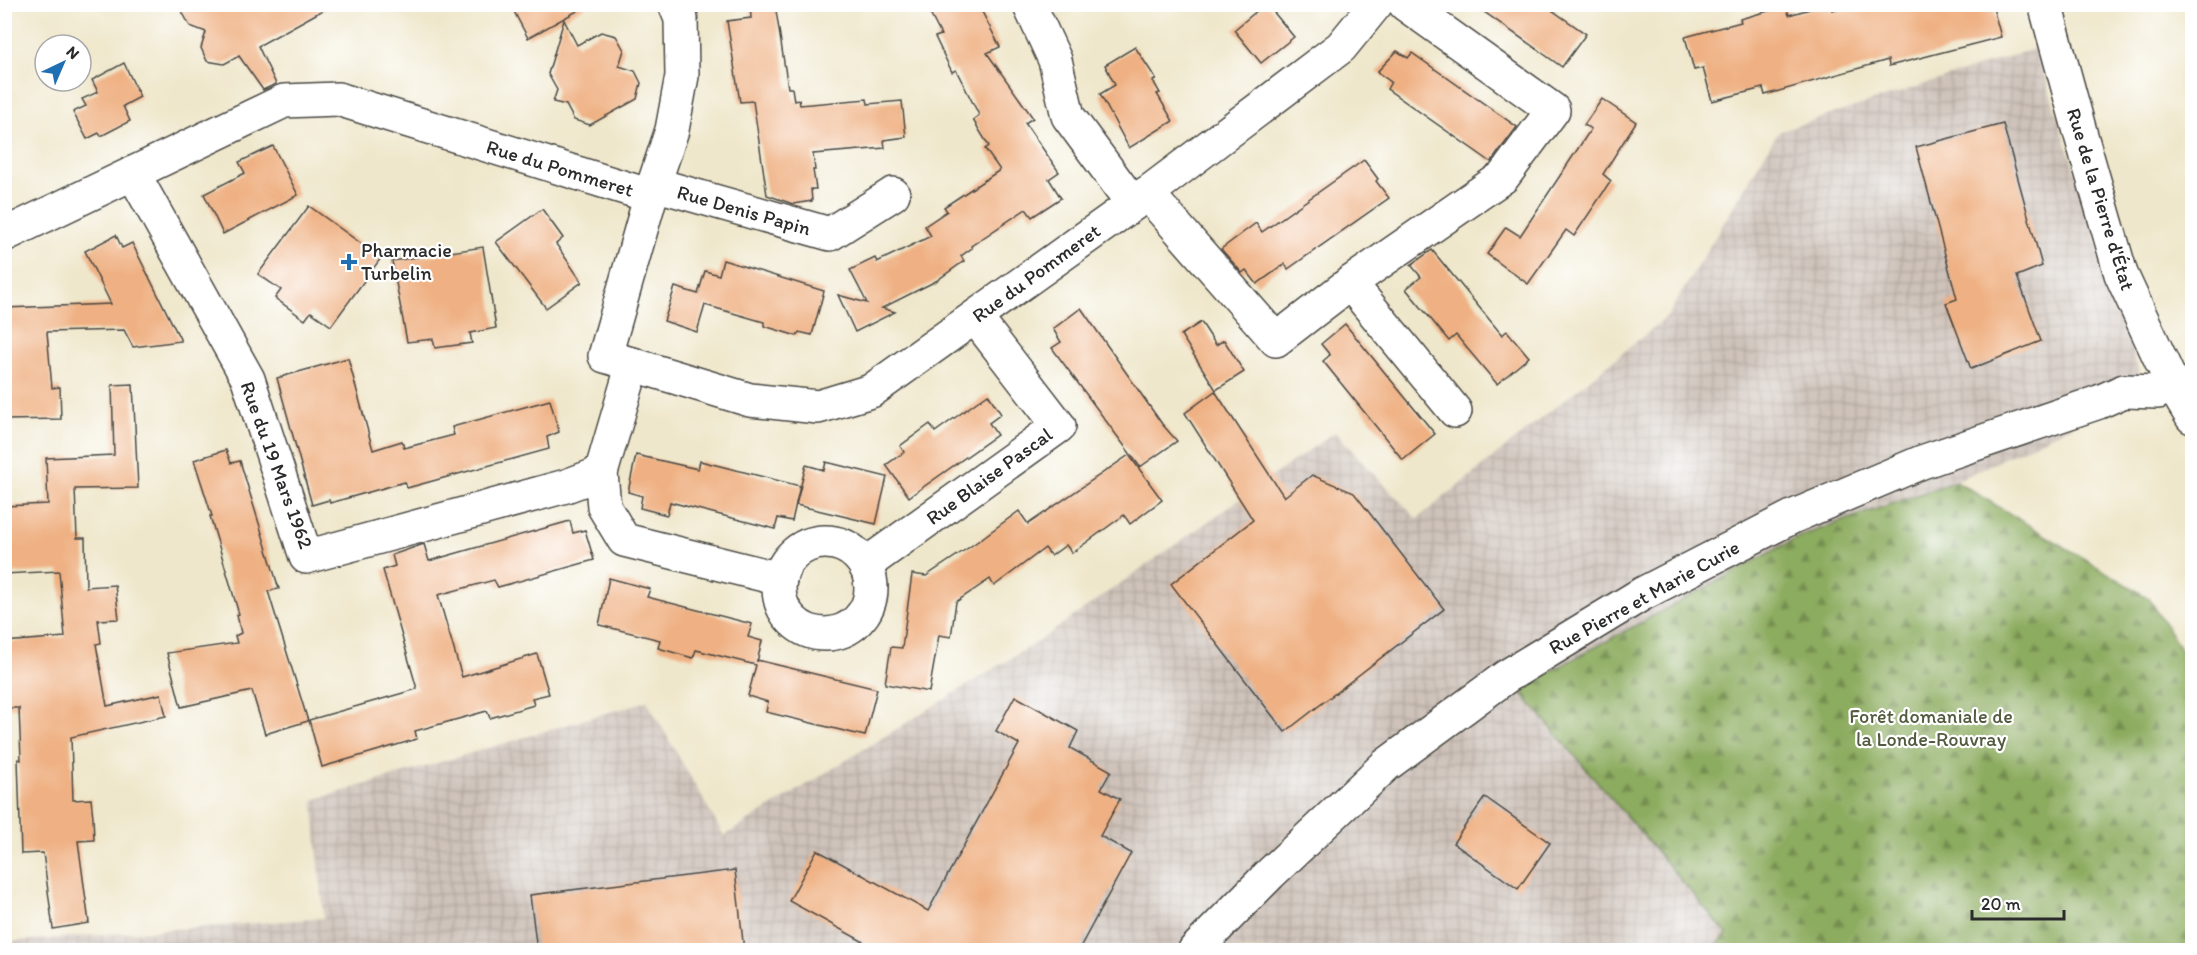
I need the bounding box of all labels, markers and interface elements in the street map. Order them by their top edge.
north arrow [33,33,93,93]
text: N [63,42,84,63]
street label: Rue de la Pierre d'État [2062,105,2140,293]
street label: Rue du Pommeret [484,134,637,202]
street label: Rue Denis Papin [674,179,814,241]
street label: Rue du Pommeret [967,218,1105,327]
place label: Pharmacie Turbelin [361,238,452,285]
marker: Pharmacie Turbelin [342,255,356,269]
street label: Rue du 19 Mars 1962 [236,378,319,552]
street label: Rue Blaise Pascal [921,422,1057,530]
street label: Rue Pierre et Marie Curie [1545,535,1743,659]
park label: Forêt domaniale de la Londe-Rouvray [1849,704,2013,751]
scale bar [1972,883,2064,921]
text: 20 m [1981,893,2021,915]

